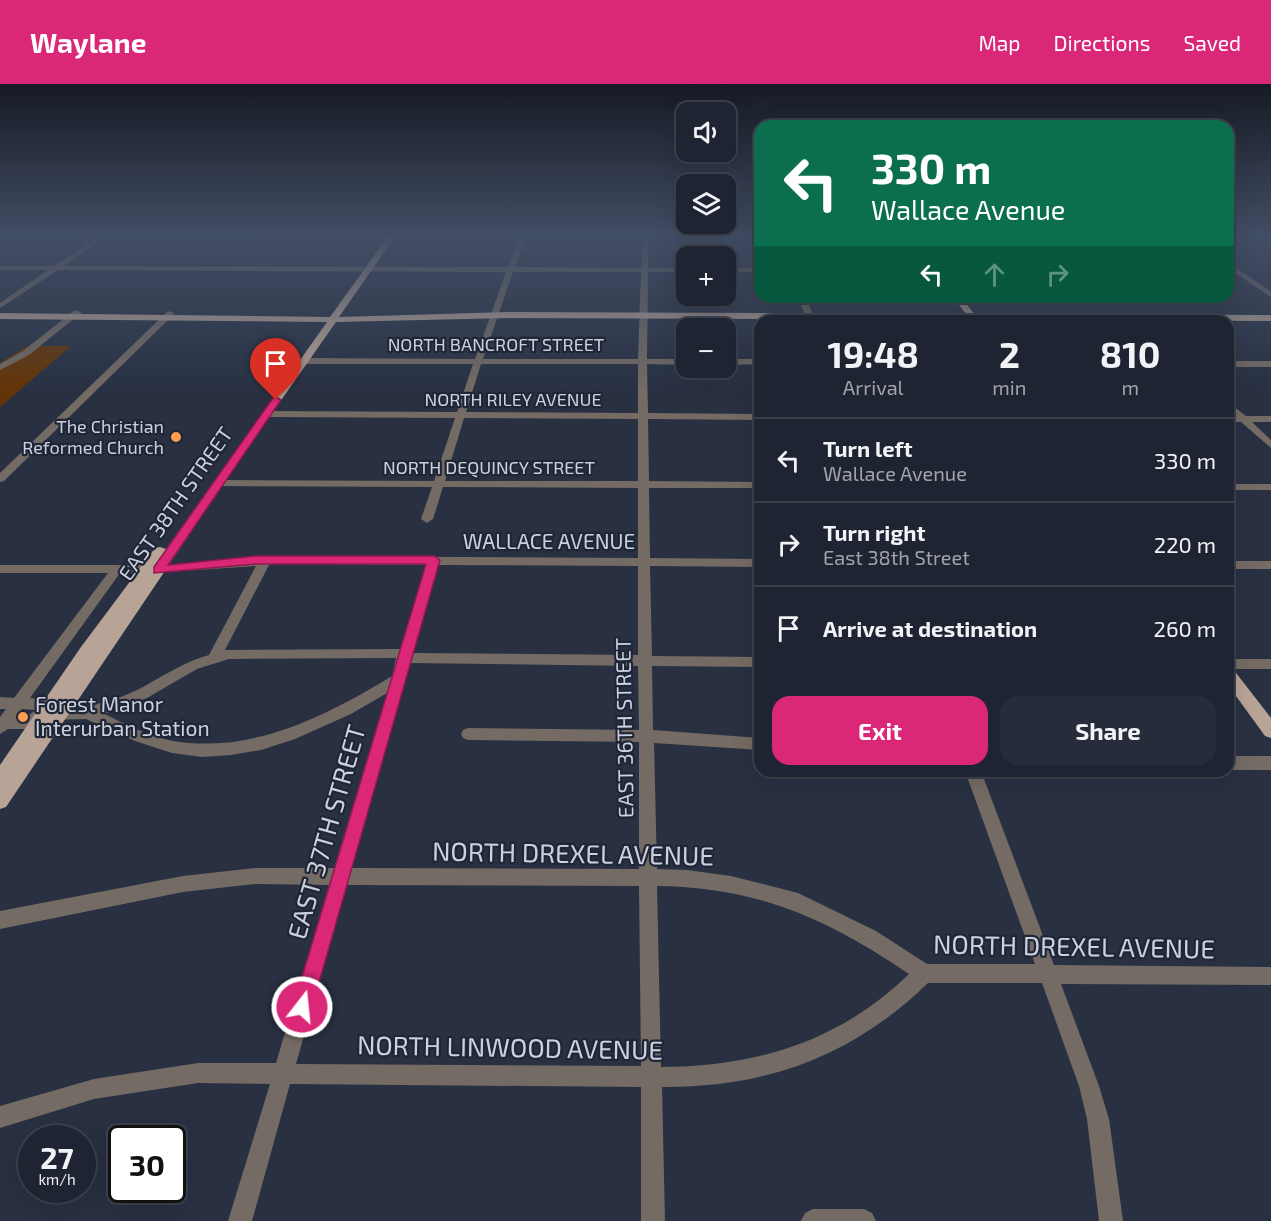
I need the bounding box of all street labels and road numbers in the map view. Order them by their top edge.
street label: NORTH BANCROFT STREET [388,333,605,355]
street label: NORTH RILEY AVENUE [424,388,602,410]
street label: EAST 38TH STREET [113,422,237,584]
street label: NORTH DEQUINCY STREET [383,456,595,478]
street label: WALLACE AVENUE [463,528,635,553]
street label: EAST 36TH STREET [609,638,638,818]
street label: EAST 37TH STREET [280,721,371,942]
street label: NORTH DREXEL AVENUE [432,835,714,870]
street label: NORTH DREXEL AVENUE [933,928,1215,963]
street label: NORTH LINWOOD AVENUE [357,1028,663,1065]

